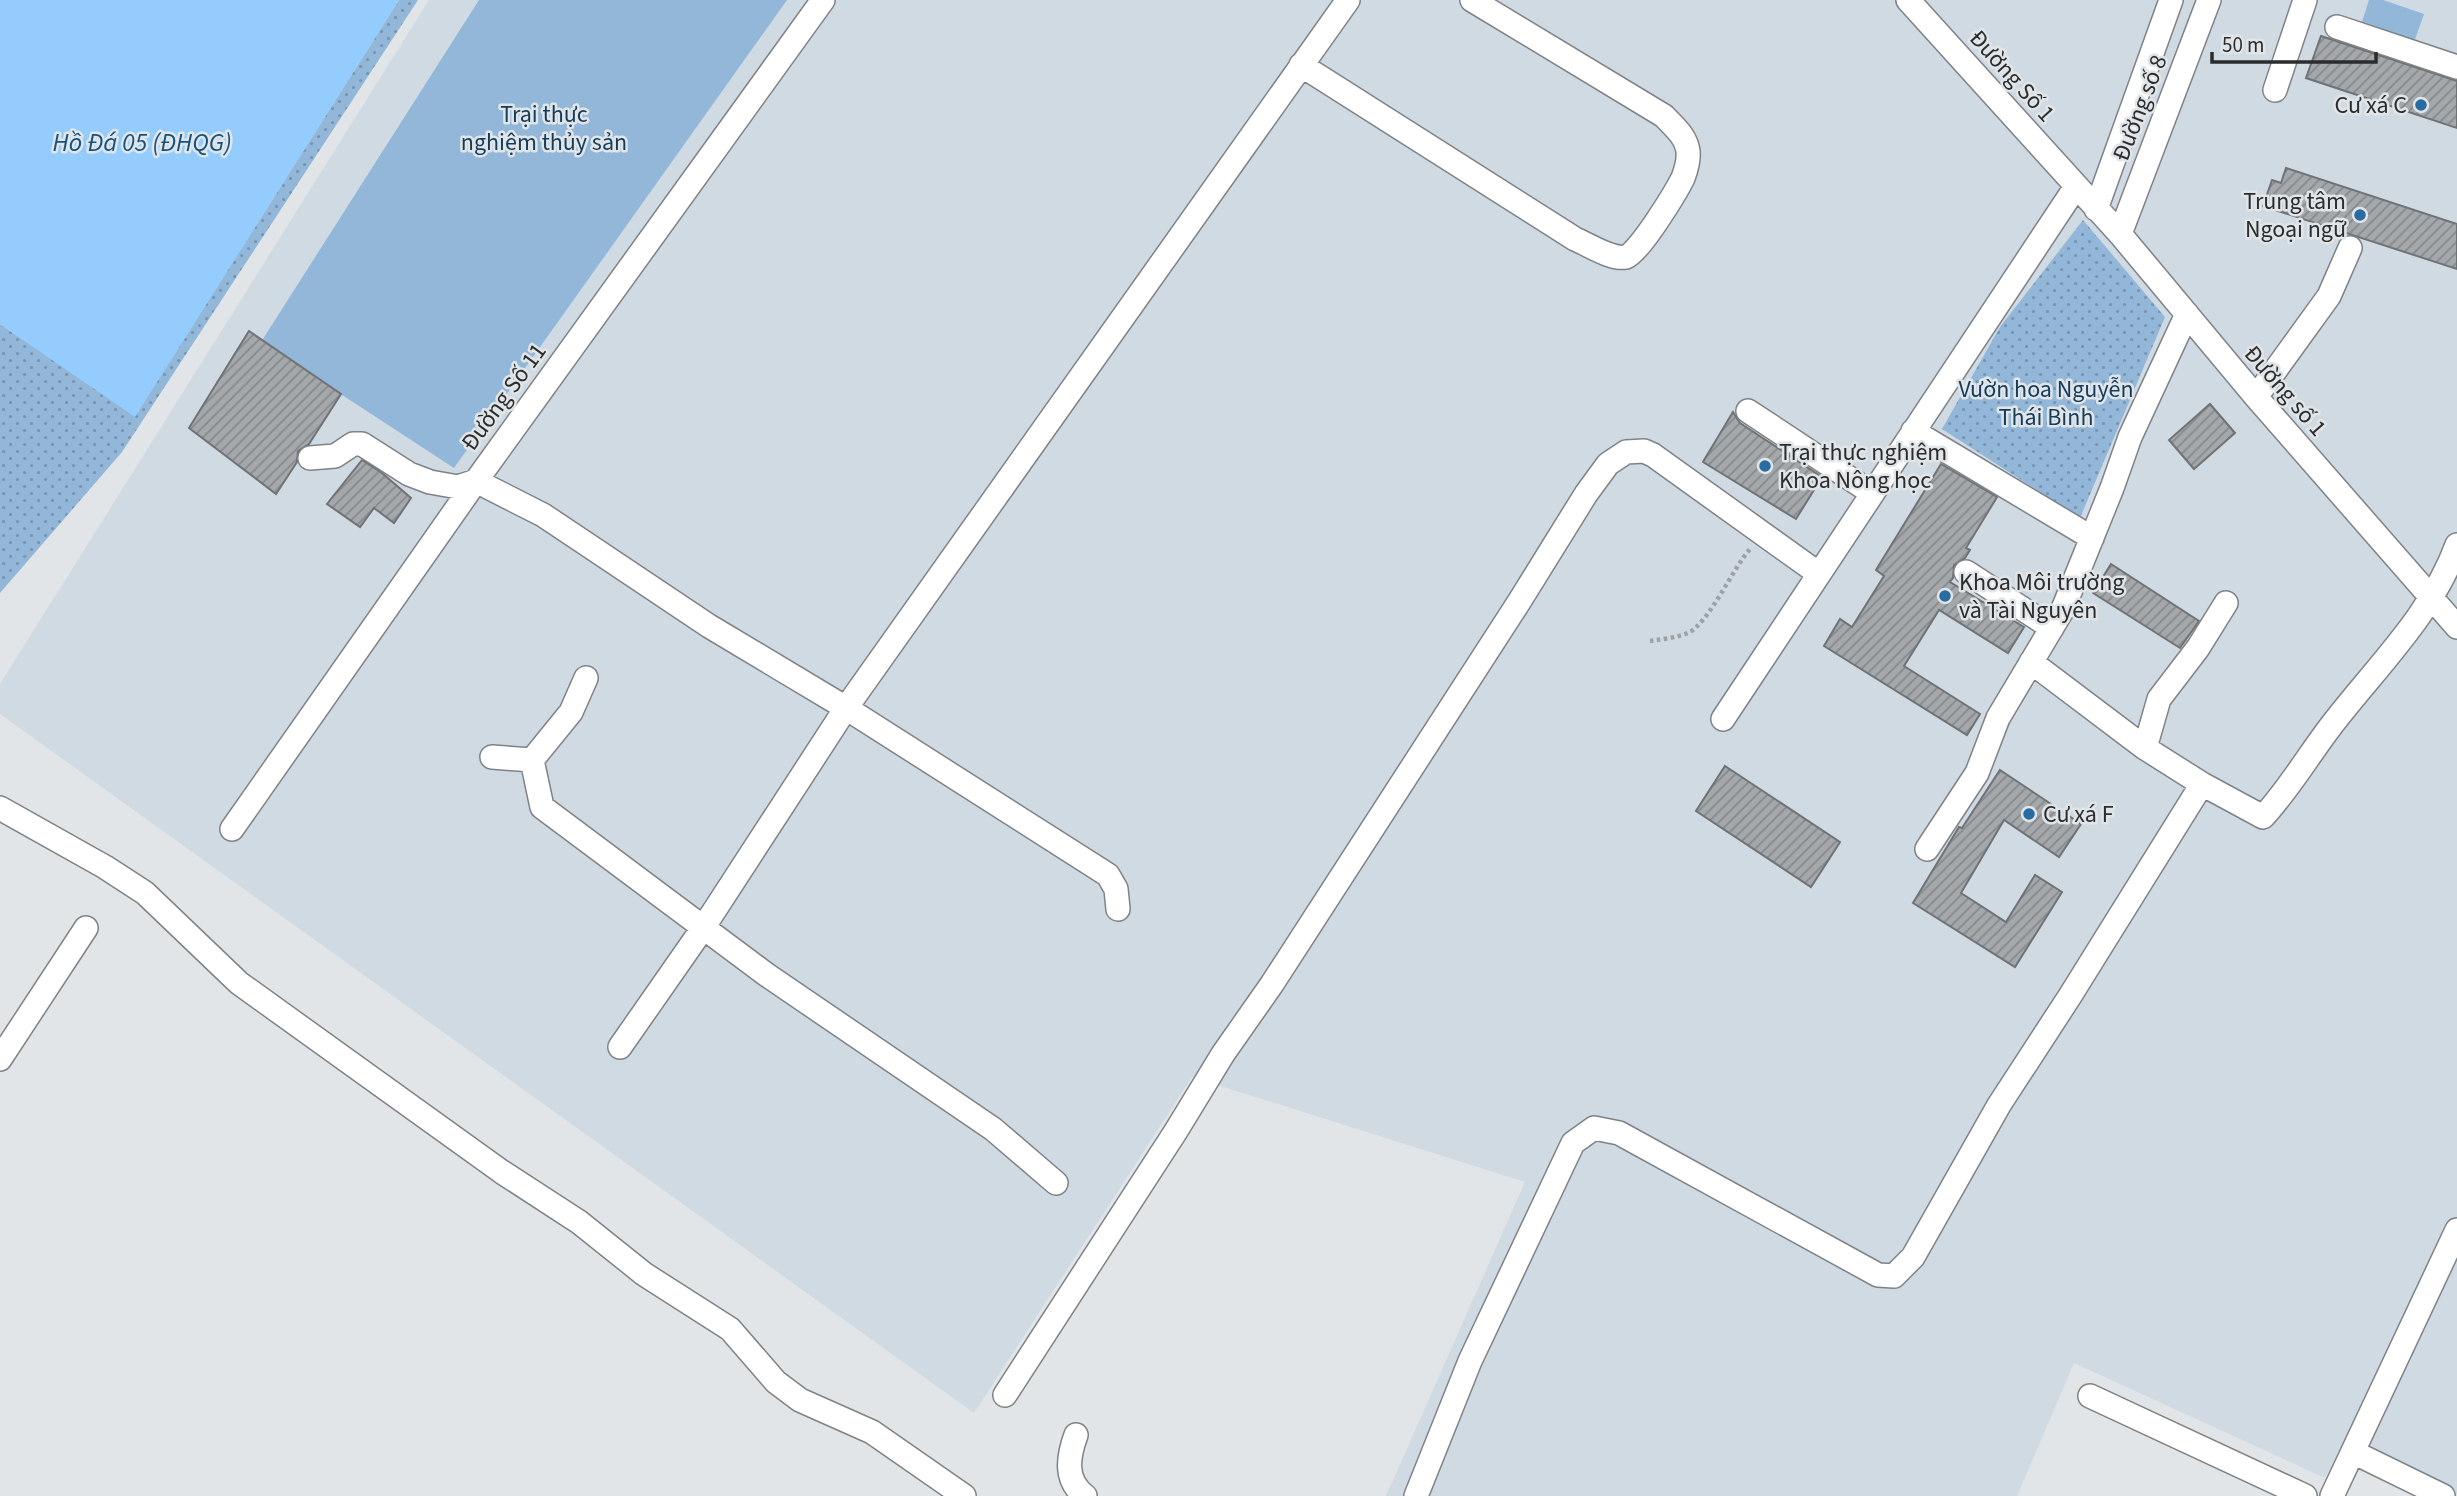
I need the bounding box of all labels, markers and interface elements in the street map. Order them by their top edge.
scale bar [2212,21,2376,65]
street label: Đường Số 1 [1961,22,2063,130]
text: 50 m [2222,30,2264,60]
street label: Đường số 8 [2104,50,2176,166]
place label: Cư xá C [2335,88,2407,123]
park label: Trại thực nghiệm thủy sản [461,97,627,160]
marker: Cư xá C [2413,97,2429,113]
water label: Hồ Đá 05 (ĐHQG) [52,124,232,161]
place label: Trung tâm Ngoại ngữ [2243,184,2347,247]
marker: Trung tâm Ngoại ngữ [2352,207,2368,223]
street label: Đường Số 11 [453,336,555,458]
street label: Đường số 1 [2235,338,2335,444]
park label: Vườn hoa Nguyễn Thái Bình [1958,372,2134,435]
place label: Trại thực nghiệm Khoa Nông học [1779,435,1947,498]
marker: Trại thực nghiệm Khoa Nông học [1757,458,1773,474]
place label: Khoa Môi trường và Tài Nguyên [1959,565,2124,628]
marker: Khoa Môi trường và Tài Nguyên [1937,588,1953,604]
place label: Cư xá F [2043,797,2114,832]
marker: Cư xá F [2021,806,2037,822]

